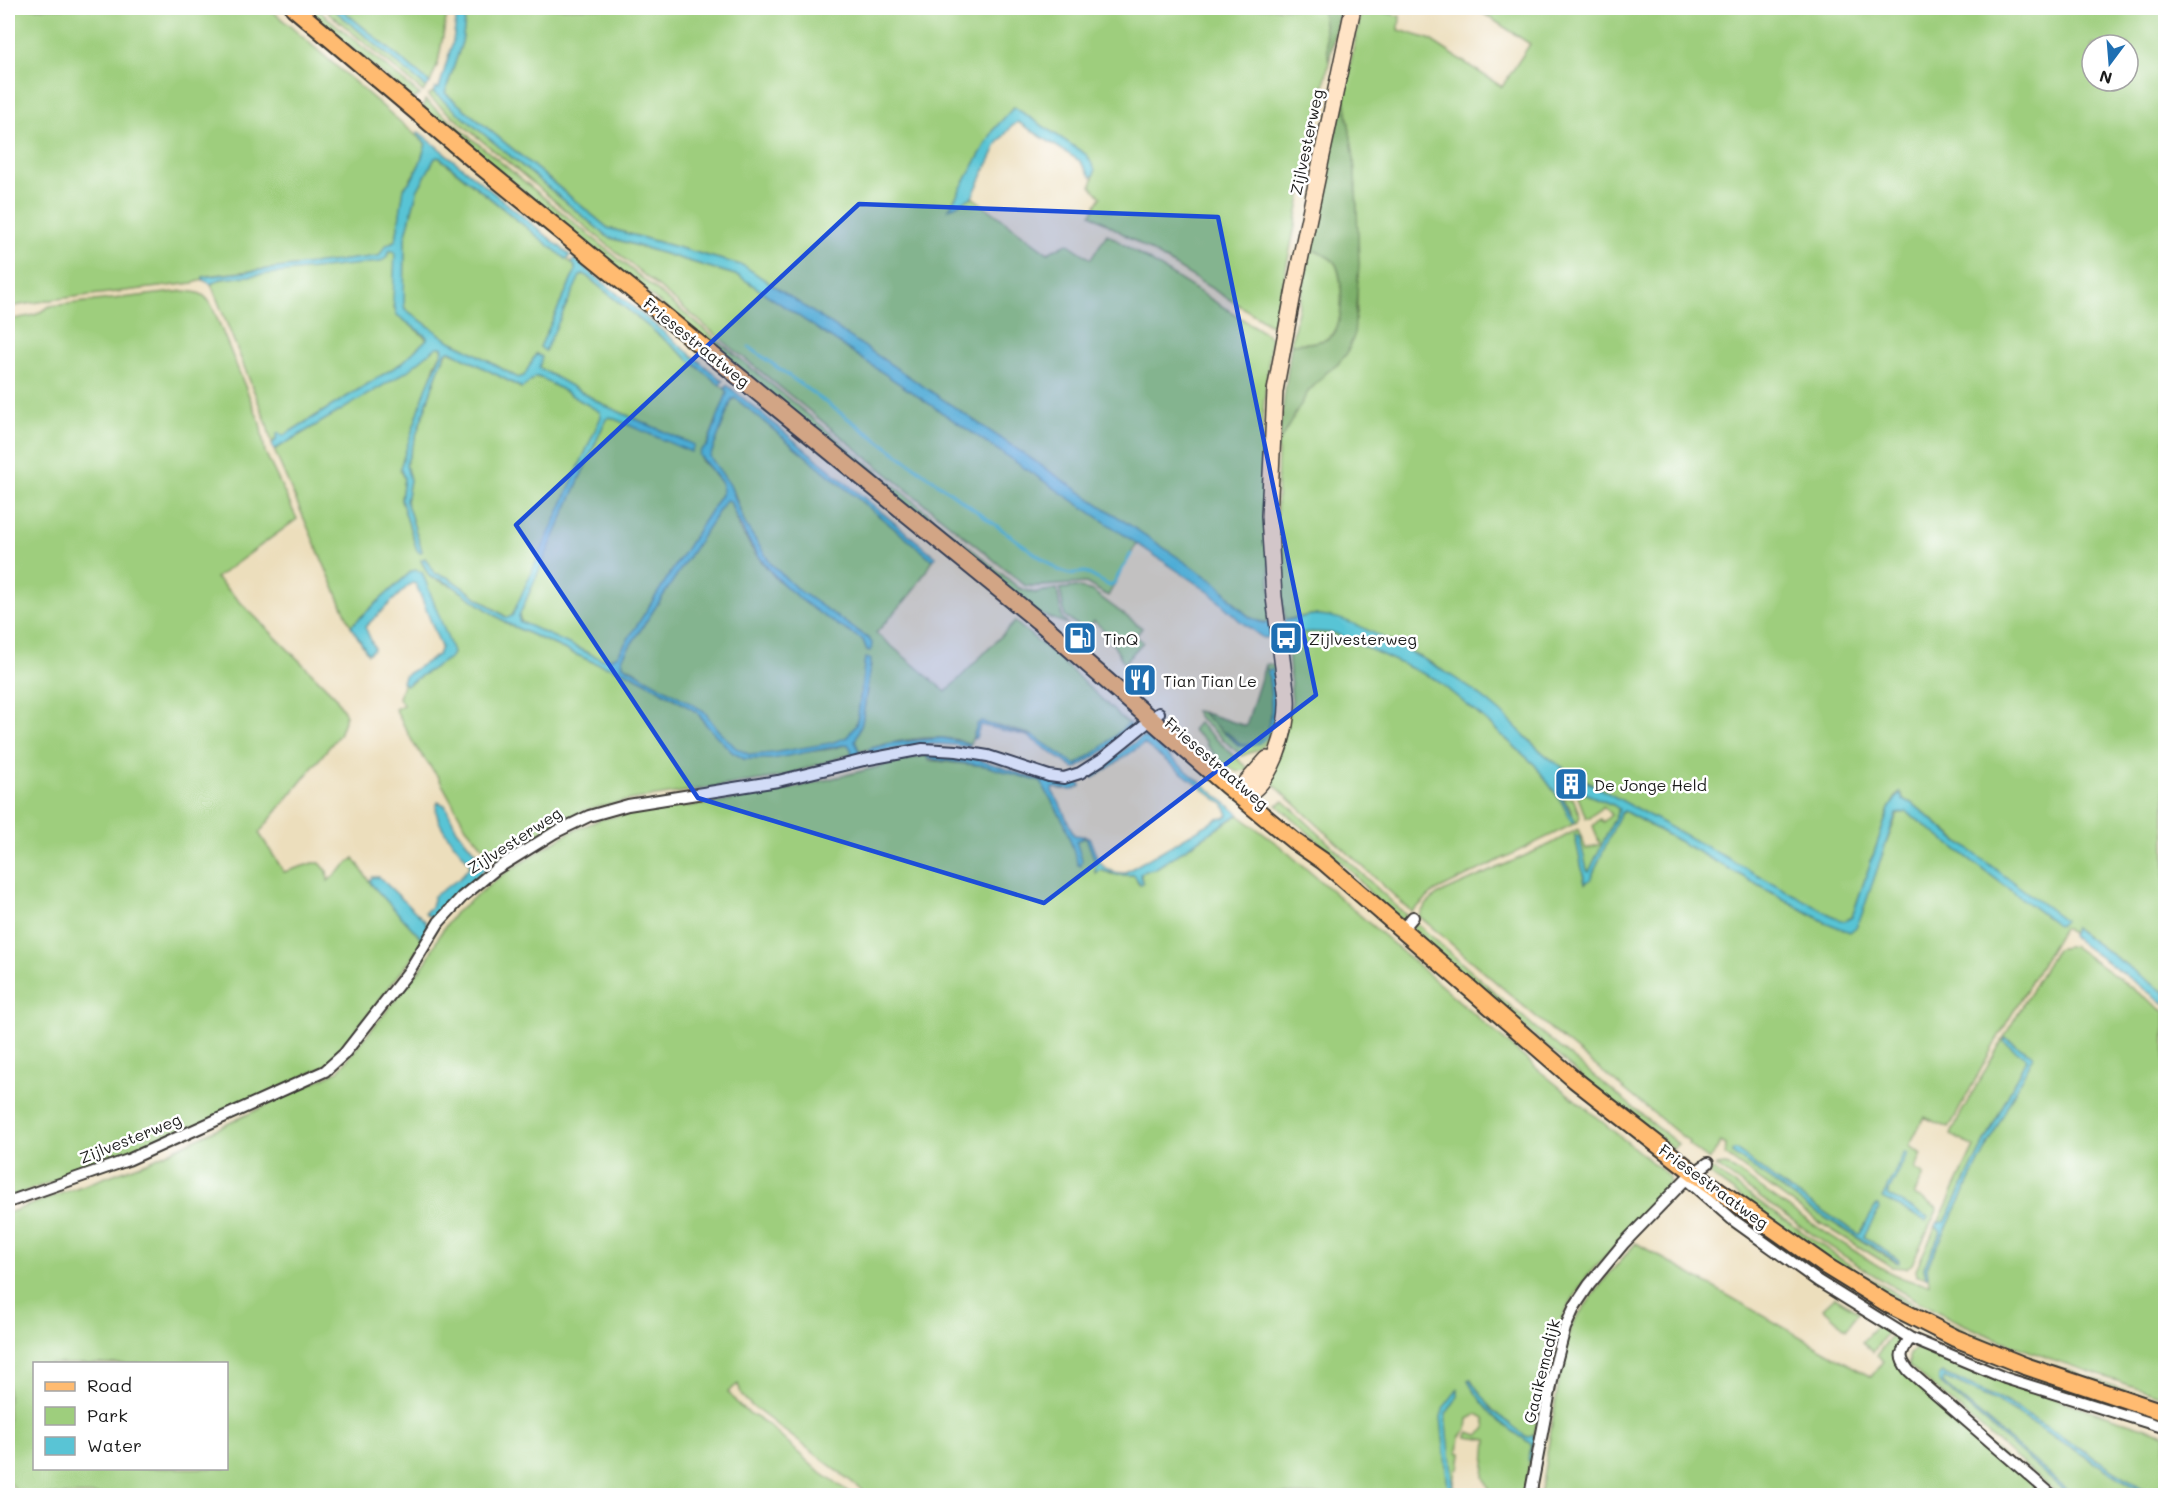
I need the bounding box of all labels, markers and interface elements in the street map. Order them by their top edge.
north arrow [2080,33,2140,93]
text: N [2097,66,2114,90]
street label: Zijlvesterweg [1285,87,1327,197]
street label: Friesestraatweg [640,293,754,391]
fuel station icon: TinQ [1062,620,1098,656]
bus stop icon: Zijlvesterweg [1268,620,1304,656]
place label: TinQ [1103,628,1138,649]
place label: Zijlvesterweg [1309,628,1417,649]
restaurant icon: Tian Tian Le [1122,662,1158,698]
place label: Tian Tian Le [1163,670,1257,691]
street label: Friesestraatweg [1161,712,1273,814]
building icon: De Jonge Held [1553,766,1589,802]
place label: De Jonge Held [1594,774,1707,795]
street label: Zijlvesterweg [463,802,565,878]
street label: Zijlvesterweg [76,1108,184,1168]
street label: Friesestraatweg [1655,1139,1773,1233]
street label: Gaaikemadijk [1518,1317,1564,1425]
legend [33,1362,228,1470]
text: Road [87,1373,132,1397]
text: Park [87,1403,128,1427]
text: Water [87,1433,142,1457]

